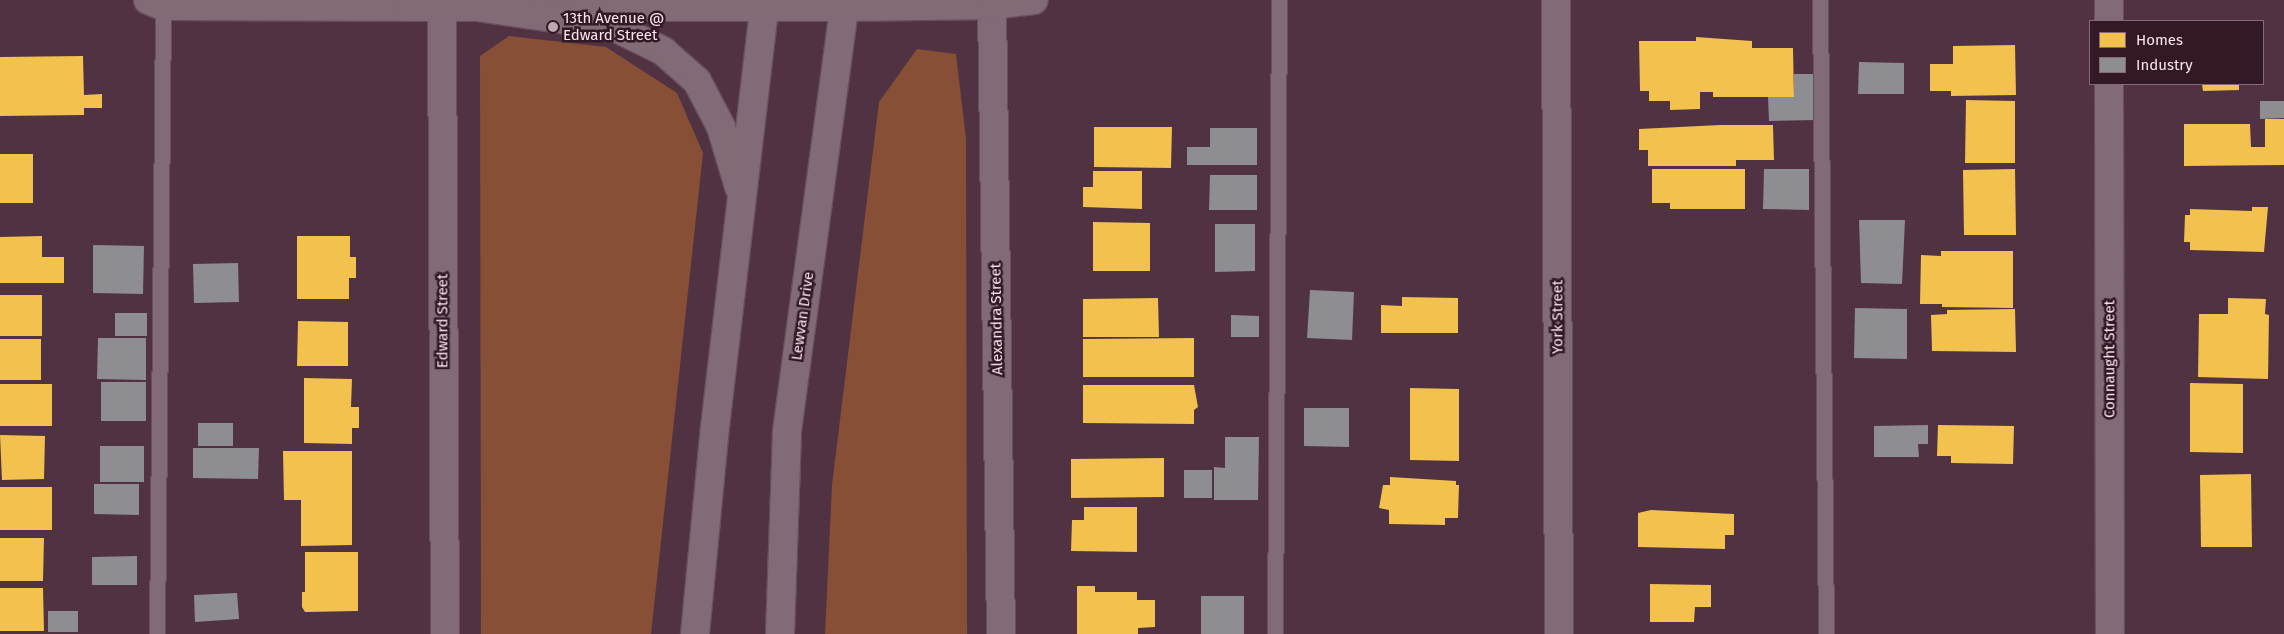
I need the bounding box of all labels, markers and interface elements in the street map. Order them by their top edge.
place label: 13th Avenue @ Edward Street [563,9,664,44]
legend [2089,20,2264,85]
marker: 13th Avenue @ Edward Street [547,21,559,33]
text: Homes [2136,31,2183,49]
text: Industry [2136,56,2193,74]
street label: Alexandra Street [987,263,1007,375]
street label: Lewvan Drive [788,271,818,361]
street label: Edward Street [434,274,452,368]
street label: York Street [1549,280,1567,354]
street label: Connaught Street [2101,300,2119,418]

